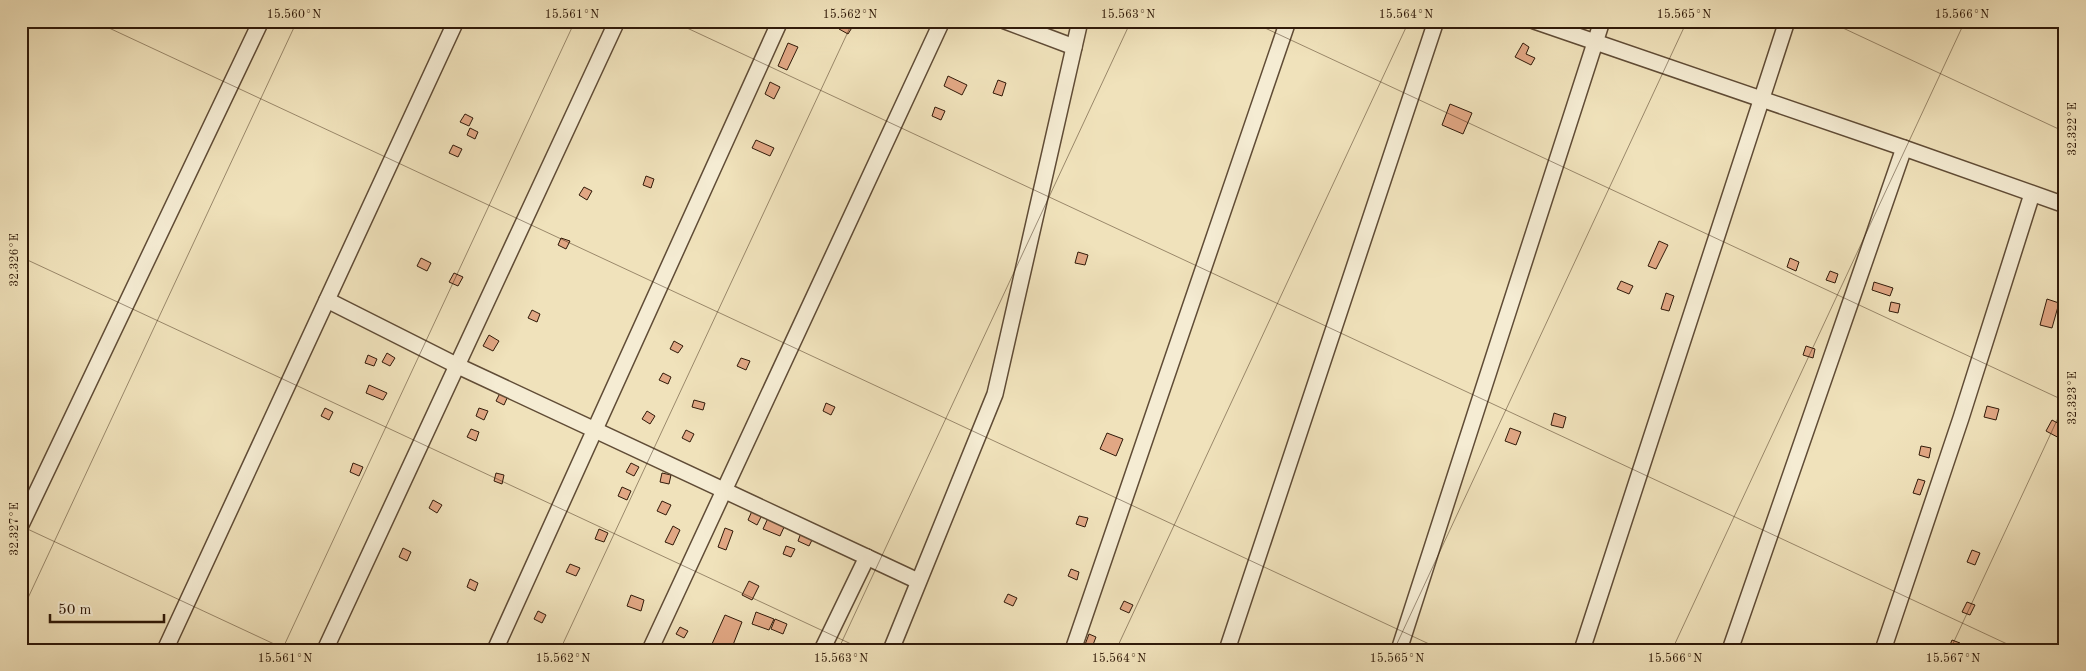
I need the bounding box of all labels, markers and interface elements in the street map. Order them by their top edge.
text: 15.560°N [267,8,321,21]
text: 15.561°N [545,8,599,21]
text: 15.562°N [823,8,877,21]
text: 15.563°N [1101,8,1155,21]
text: 15.564°N [1379,8,1433,21]
text: 15.565°N [1657,8,1711,21]
text: 15.566°N [1935,8,1989,21]
text: 32.322°E [2067,102,2079,156]
text: 32.326°E [9,233,21,287]
text: 32.323°E [2067,371,2079,425]
text: 32.327°E [9,502,21,556]
scale bar [50,591,164,623]
text: 50 m [58,603,92,618]
text: 15.561°N [258,652,312,665]
text: 15.562°N [536,652,590,665]
text: 15.563°N [814,652,868,665]
text: 15.564°N [1092,652,1146,665]
text: 15.565°N [1370,652,1424,665]
text: 15.566°N [1648,652,1702,665]
text: 15.567°N [1926,652,1980,665]

